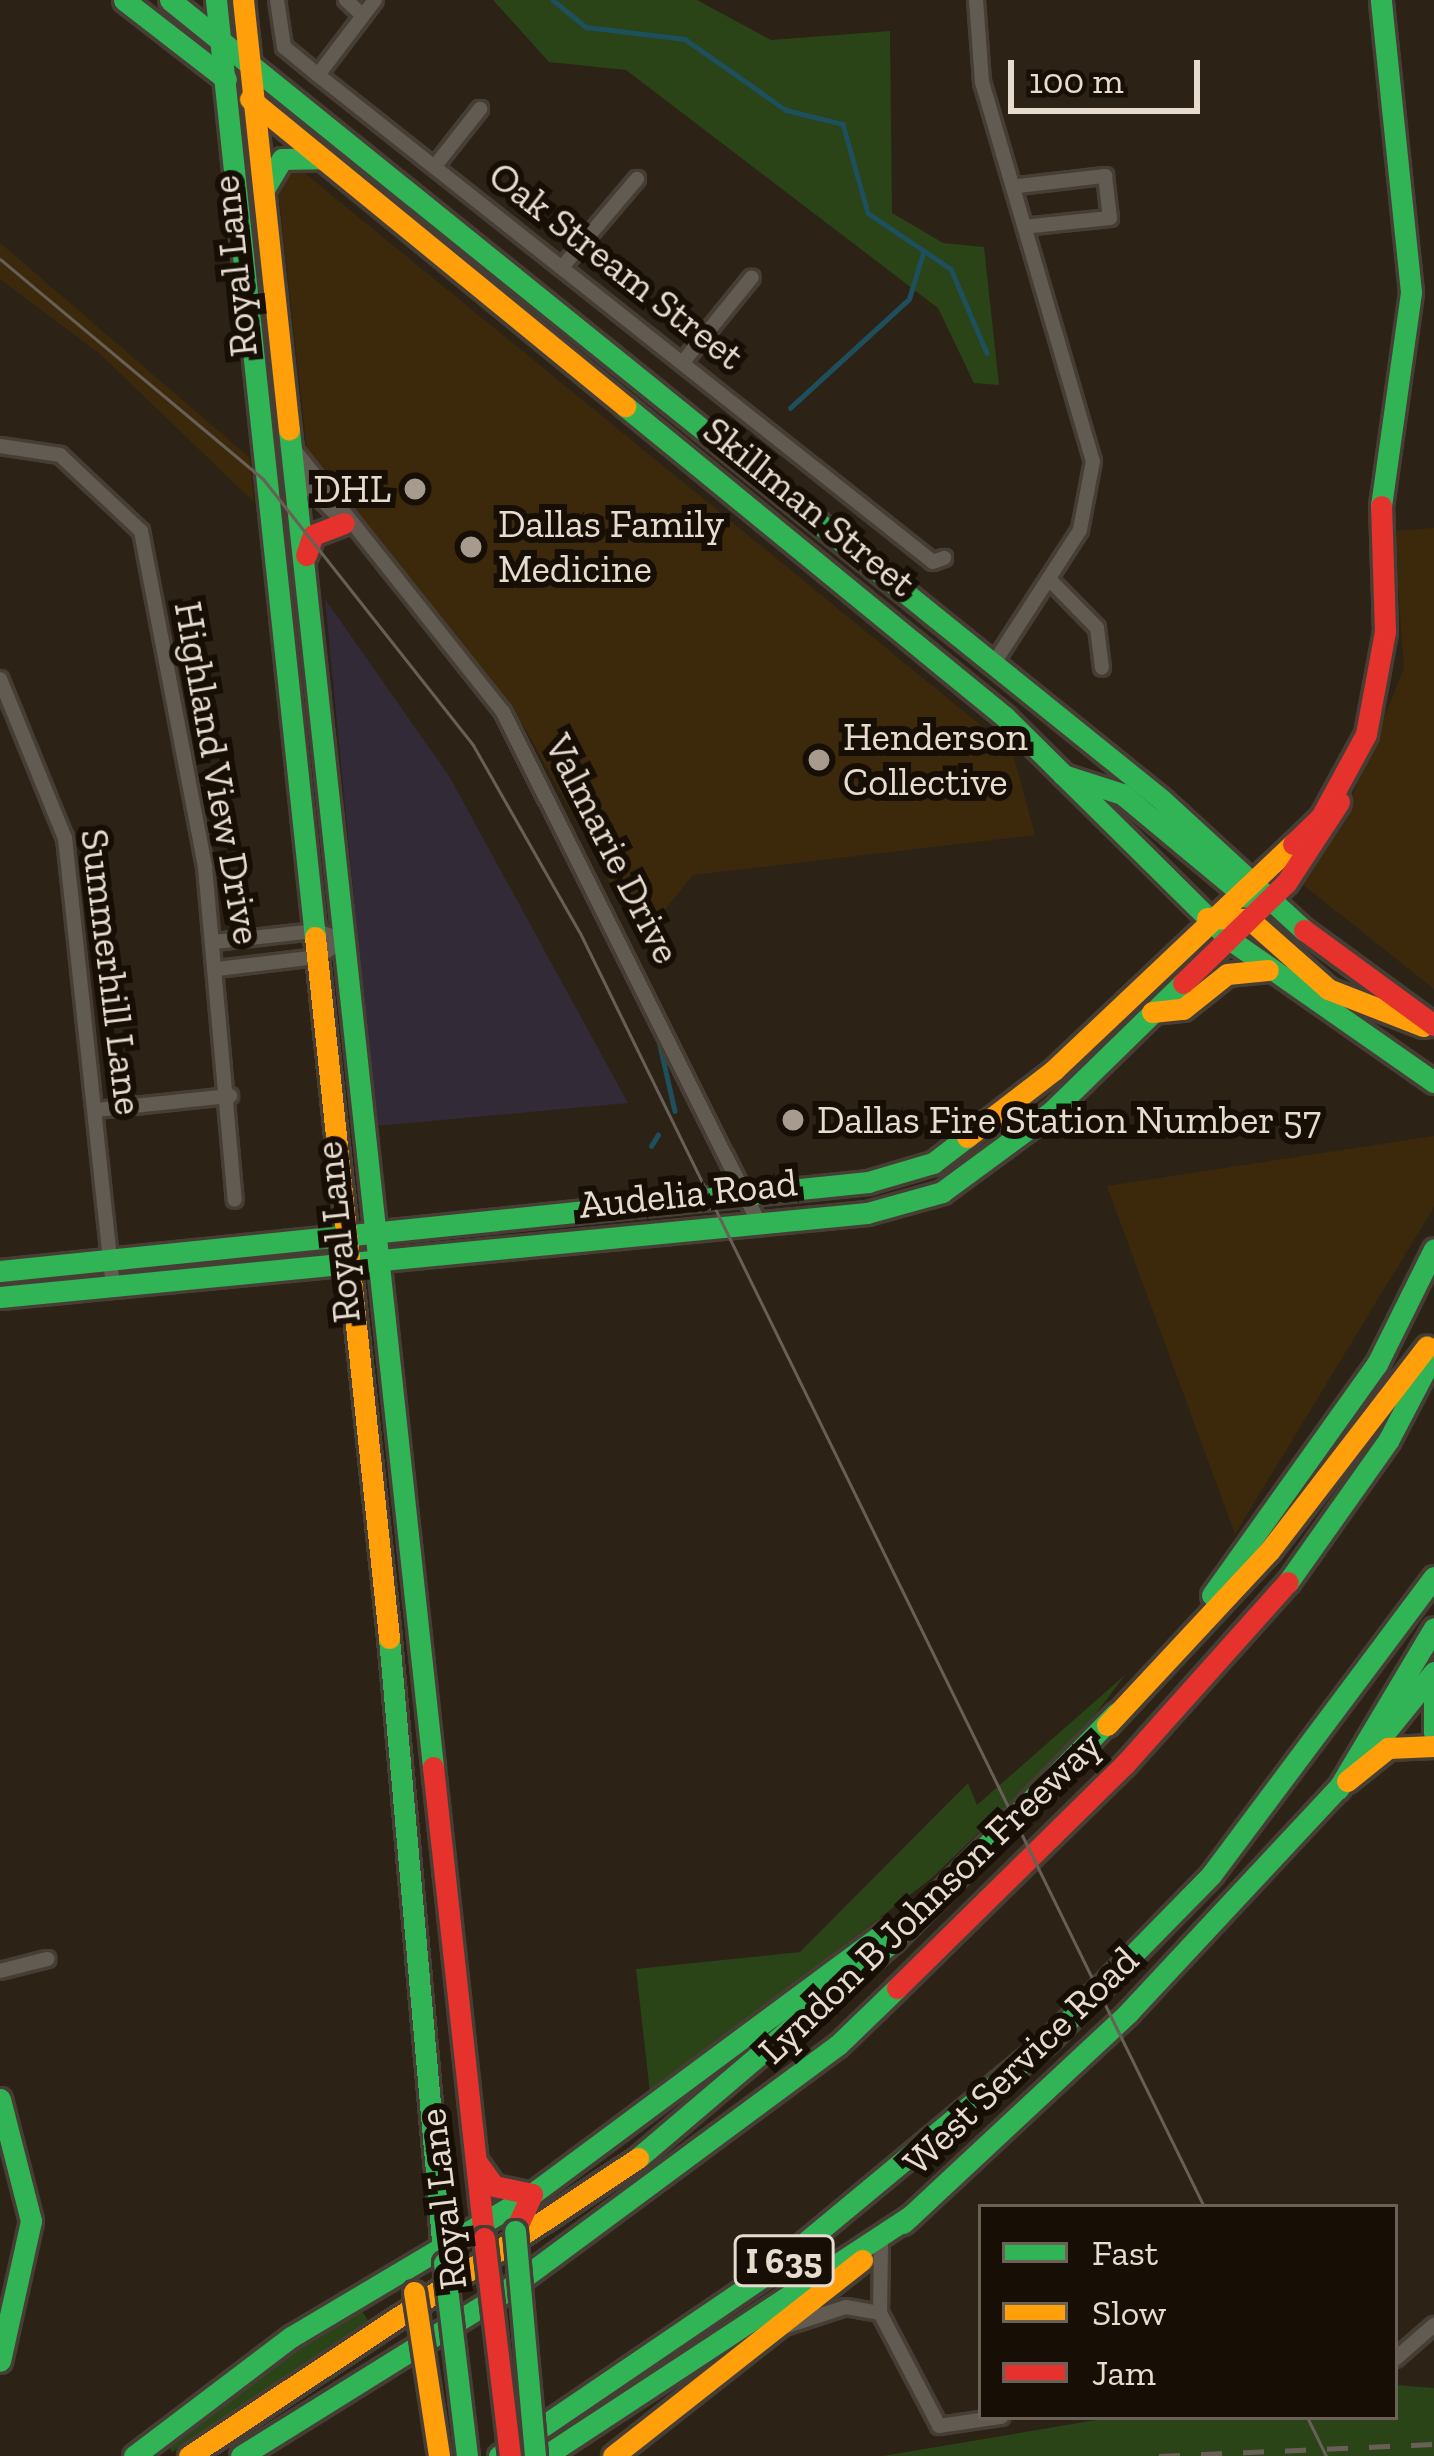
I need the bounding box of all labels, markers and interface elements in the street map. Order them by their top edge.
scale bar [1014,36,1206,110]
text: 100 m [1029,59,1124,102]
street label: Oak Stream Street [479,152,753,380]
street label: Royal Lane [202,173,268,359]
street label: Skillman Street [694,407,924,607]
place label: DHL [313,466,391,512]
marker: DHL [402,476,428,502]
place label: Dallas Family Medicine [498,502,724,593]
marker: Dallas Family Medicine [455,531,487,563]
street label: Highland View Drive [164,597,270,949]
place label: Henderson Collective [843,715,1028,806]
street label: Valmarie Drive [534,727,690,971]
marker: Henderson Collective [806,747,832,773]
street label: Summerhill Lane [70,826,152,1118]
place label: Dallas Fire Station Number 57 [817,1097,1322,1143]
marker: Dallas Fire Station Number 57 [780,1107,806,1133]
street label: Royal Lane [305,1139,371,1325]
street label: Audelia Road [577,1159,799,1229]
street label: Lyndon B Johnson Freeway [749,1722,1111,2074]
street label: West Service Road [894,1937,1148,2185]
street label: Royal Lane [409,2106,477,2292]
legend [978,2204,1398,2420]
road number: I 635 [733,2231,835,2291]
text: Fast [1092,2231,1158,2274]
text: Slow [1092,2291,1166,2334]
text: Jam [1092,2351,1156,2394]

